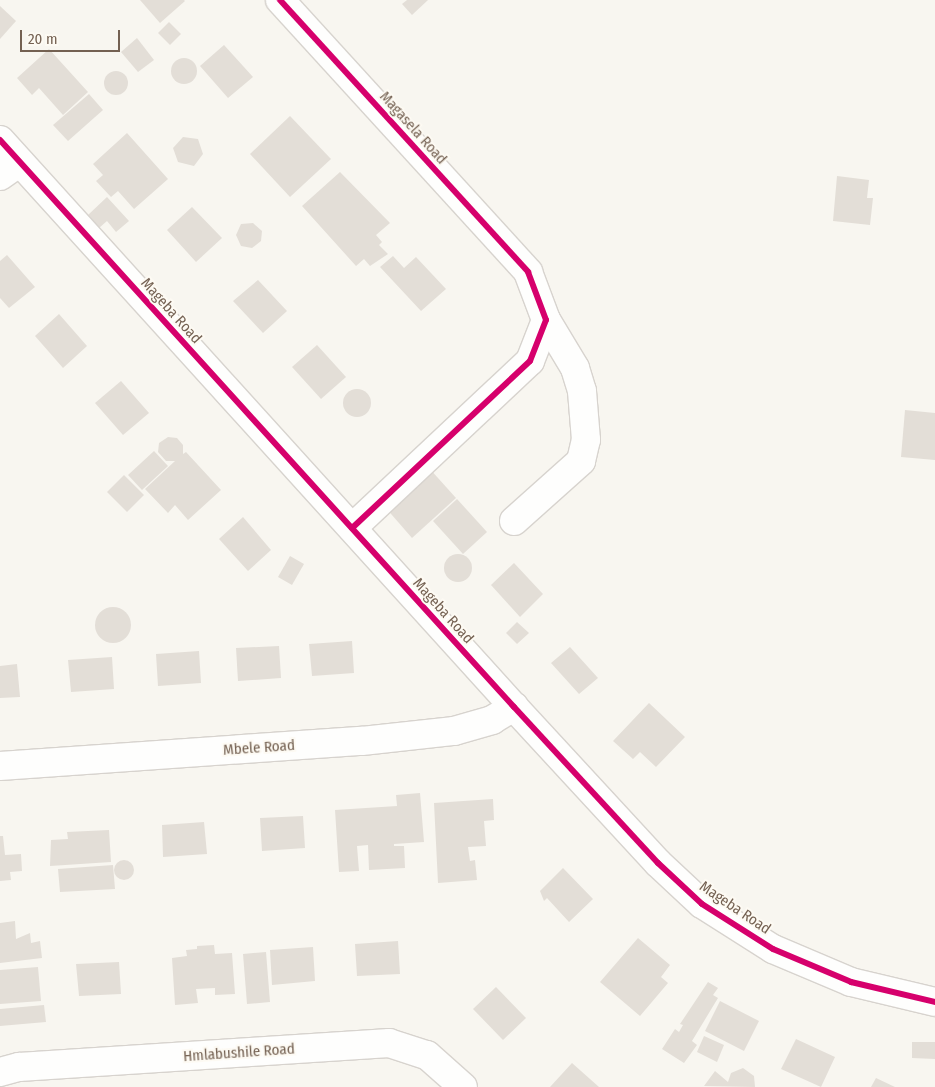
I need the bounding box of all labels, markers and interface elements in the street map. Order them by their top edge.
scale bar [22,20,122,52]
text: 20 m [28,30,58,48]
street label: Magasela Road [376,88,450,168]
street label: Mageba Road [137,275,205,347]
street label: Mageba Road [409,575,477,647]
street label: Mbele Road [222,737,296,759]
street label: Mageba Road [696,878,774,938]
street label: Hmlabushile Road [183,1040,295,1066]

